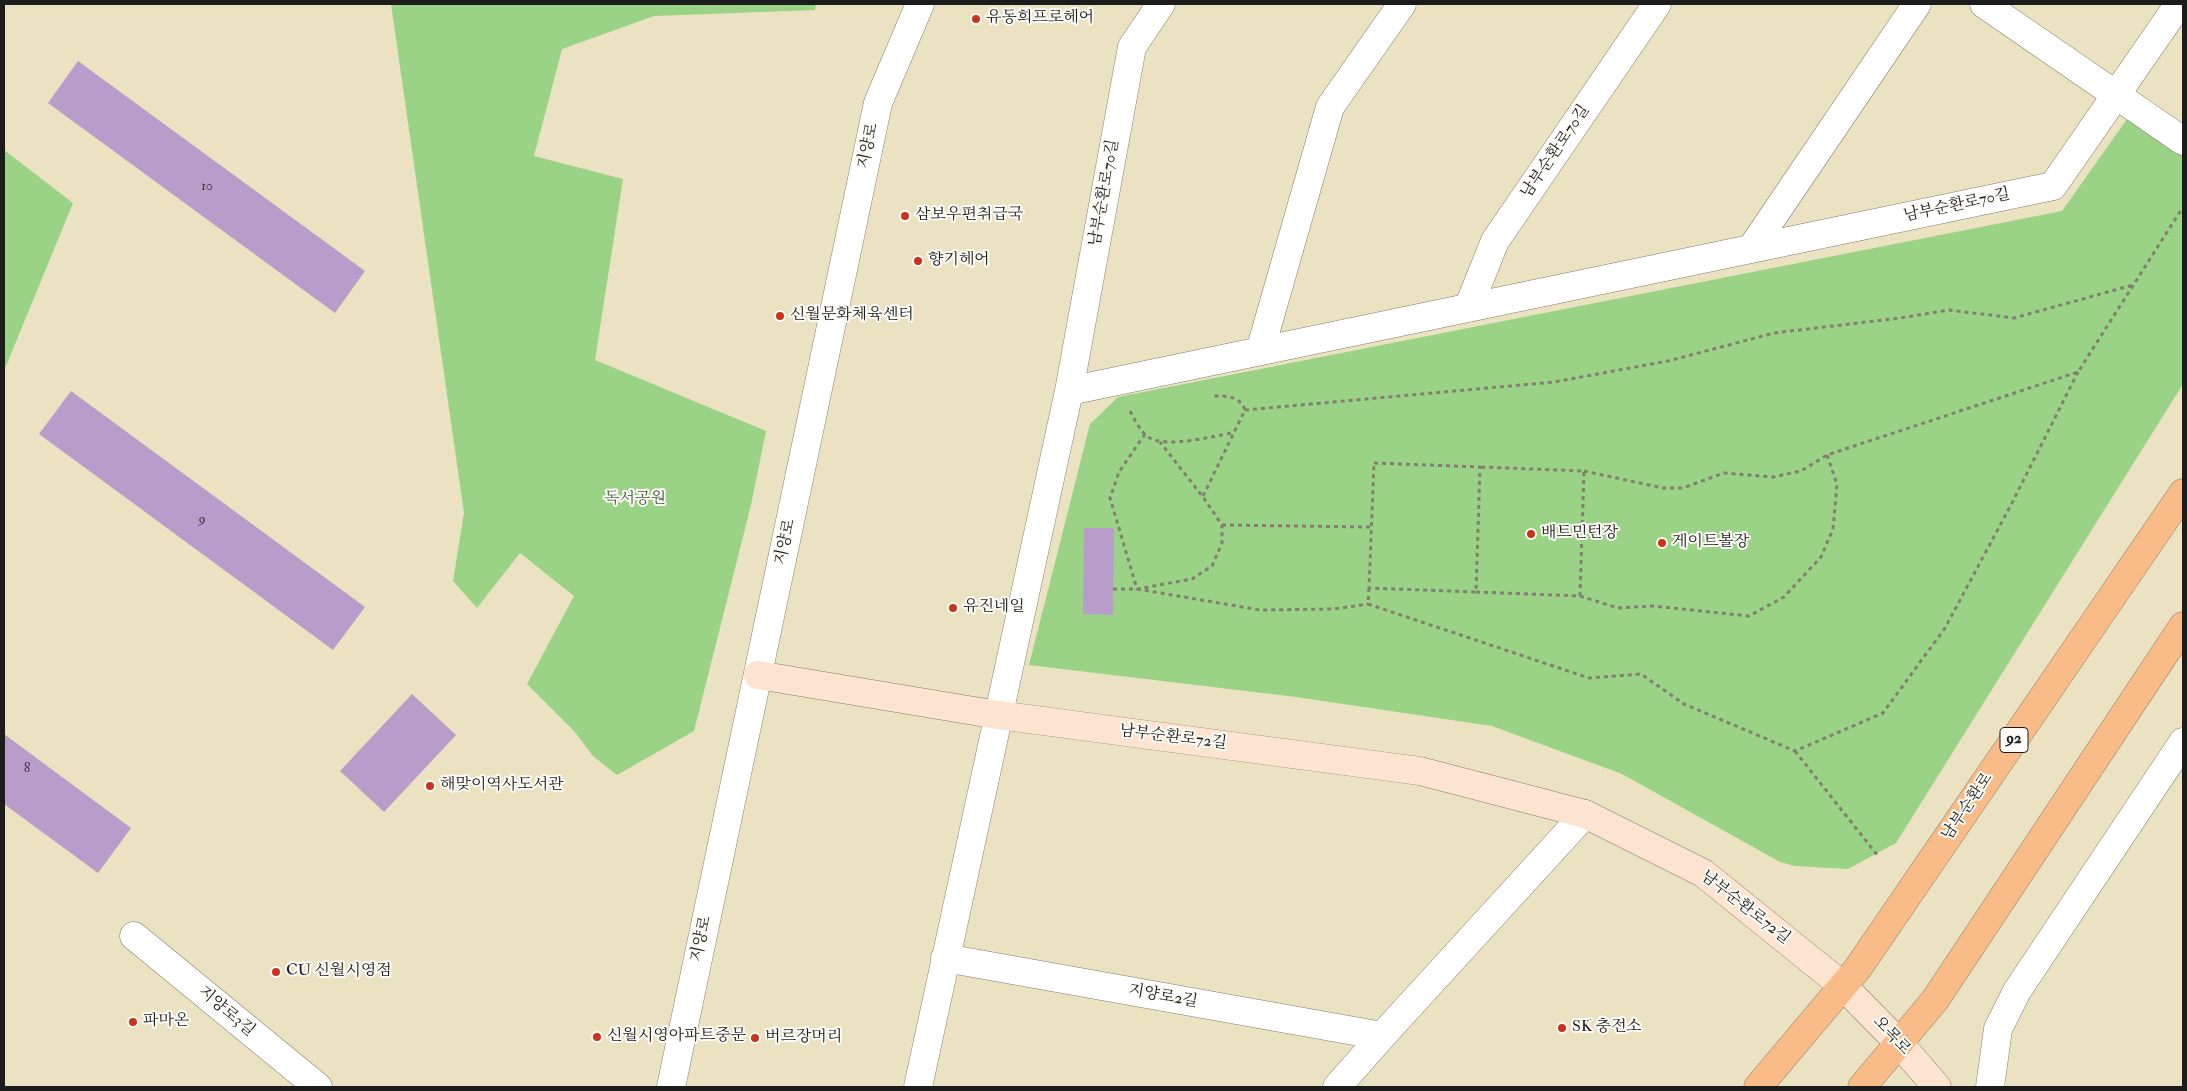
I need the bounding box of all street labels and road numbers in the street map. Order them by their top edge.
street label: 남부순환로70길 [1518,102,1594,202]
street label: 지양로 [855,121,883,171]
street label: 남부순환로70길 [1086,138,1124,248]
street label: 남부순환로70길 [1902,185,2012,227]
street label: 지양로 [772,517,800,567]
street label: 남부순환로72길 [1118,722,1228,754]
road number: 92 [2000,728,2028,752]
street label: 남부순환로 [1938,770,1998,844]
street label: 남부순환로72길 [1696,867,1794,949]
street label: 지양로 [688,914,716,964]
street label: 지양로2길 [1127,981,1199,1013]
street label: 지양로3길 [194,983,258,1041]
street label: 오목로 [1868,1012,1914,1060]

